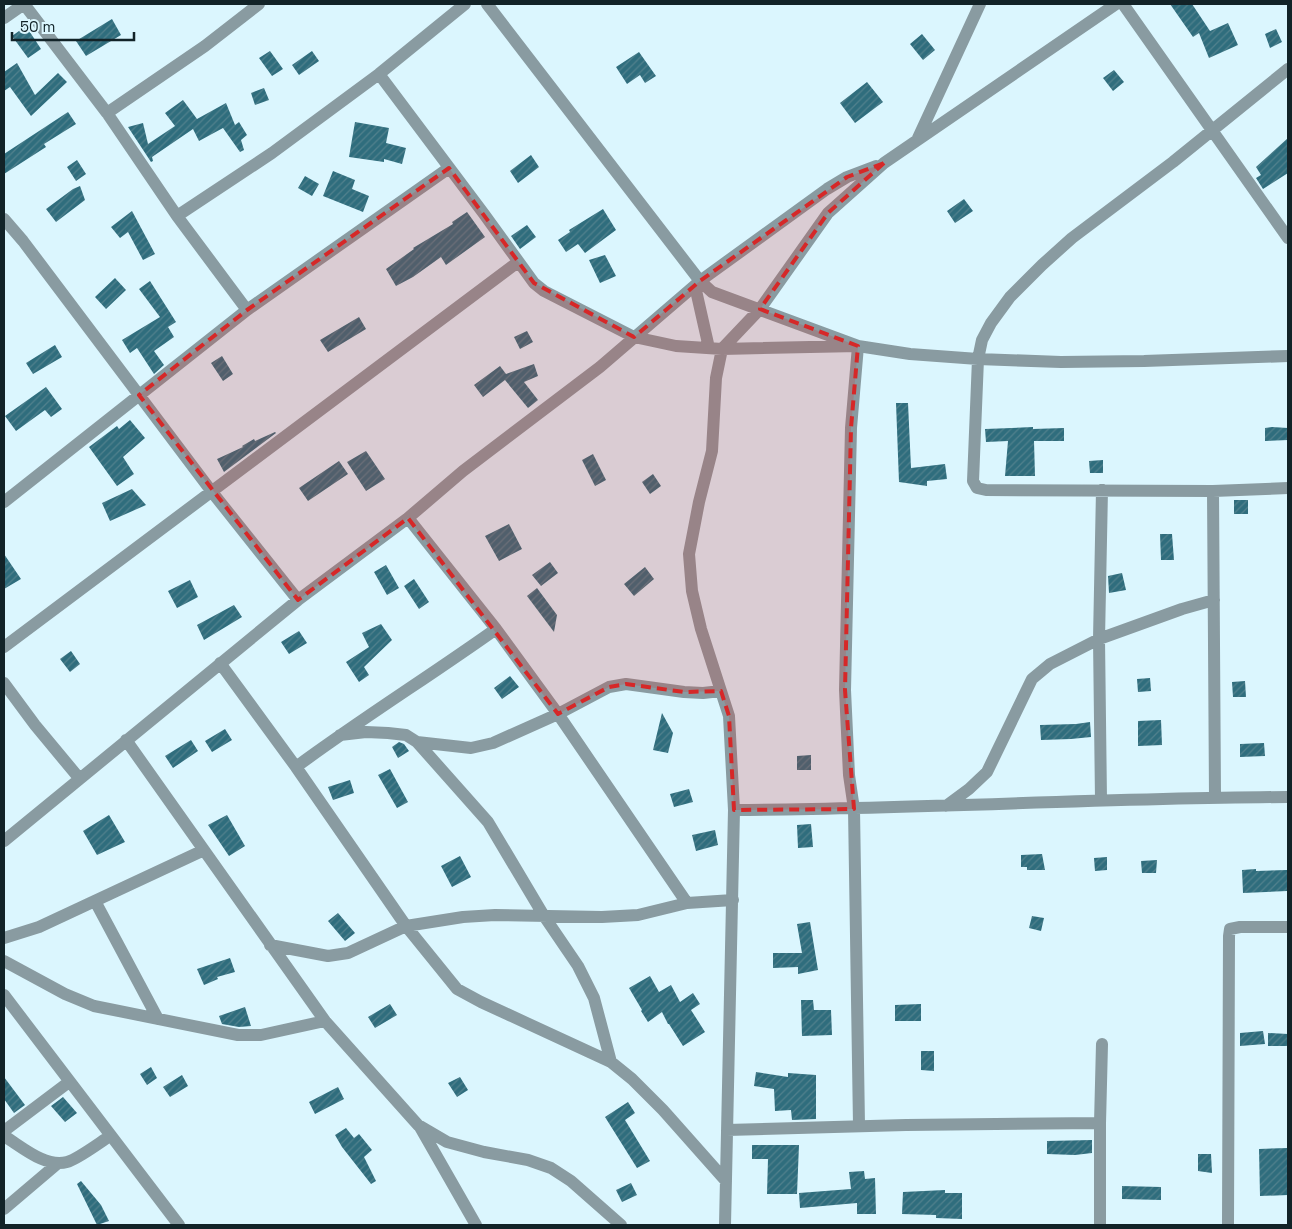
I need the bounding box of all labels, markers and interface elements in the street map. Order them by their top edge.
scale bar [12,10,135,42]
text: 50 m [20,17,55,36]

